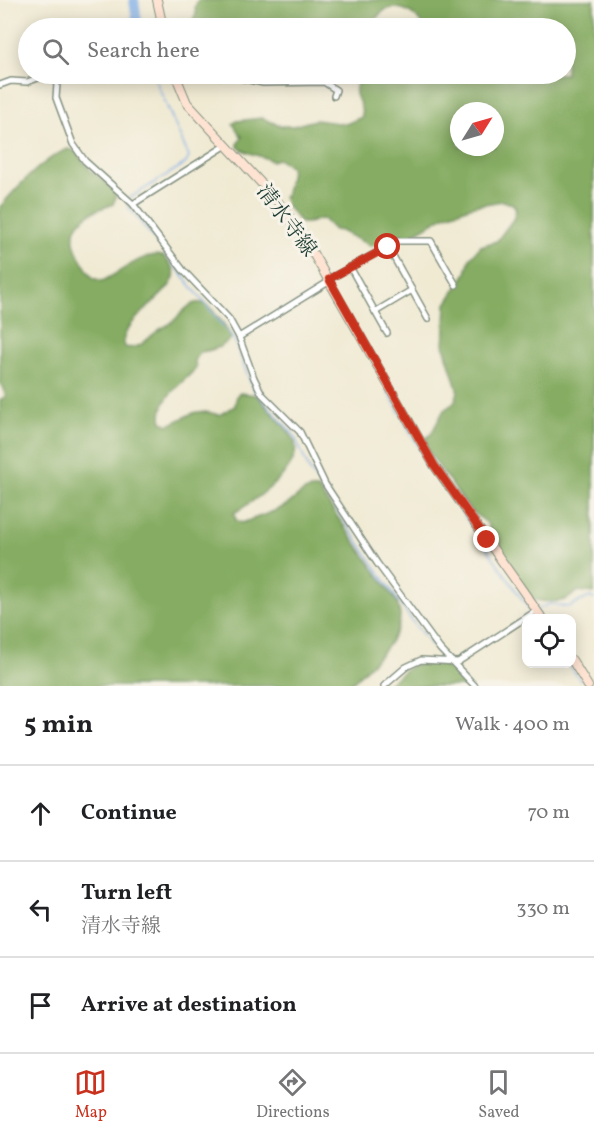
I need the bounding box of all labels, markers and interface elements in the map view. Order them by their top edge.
search box [18,18,576,84]
icon: search [39,35,72,68]
text: Search here [87,36,200,67]
north arrow [450,102,504,156]
street label: 清水寺線 [249,179,323,263]
route start [374,233,400,259]
route end [473,526,499,552]
map controls [522,614,576,668]
button: locate [522,614,576,668]
text: 5 min [24,707,93,743]
text: Walk · 400 m [455,711,570,739]
icon: ahead [24,797,57,830]
text: Continue [81,798,177,829]
text: 70 m [527,799,570,827]
text: Turn left [81,878,172,909]
icon: left [24,893,57,926]
text: 330 m [516,895,570,923]
text: 清水寺線 [81,913,161,941]
icon: arrive [24,989,57,1022]
text: Arrive at destination [81,990,297,1021]
tab: Map [74,1066,107,1124]
tab: Directions [256,1066,330,1124]
tab: Saved [478,1066,520,1124]

